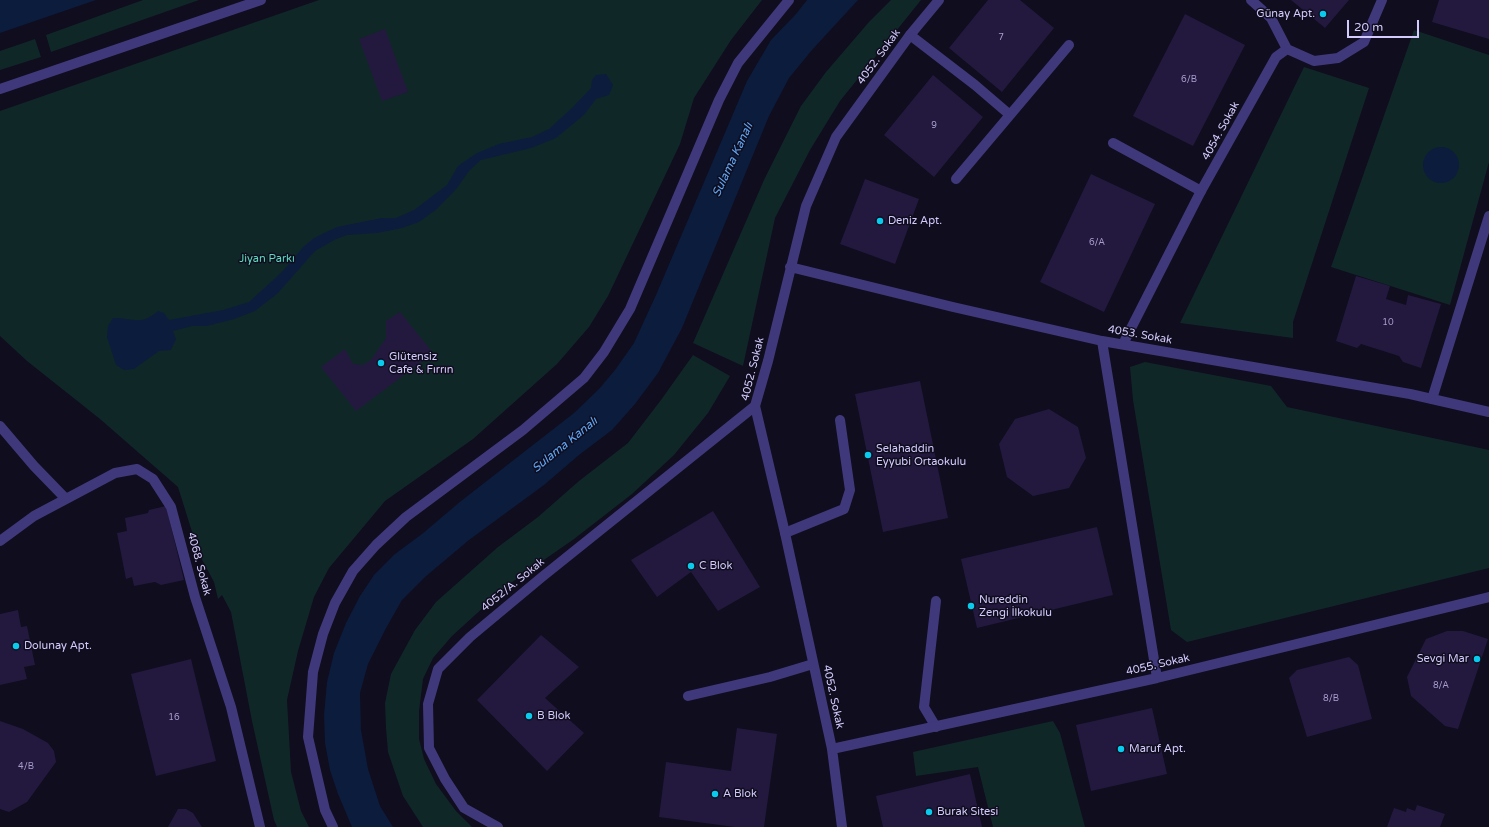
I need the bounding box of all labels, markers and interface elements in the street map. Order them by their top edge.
place label: Günay Apt. [1256,7,1315,21]
marker: Günay Apt. [1318,9,1328,19]
scale bar [1349,12,1421,38]
text: 20 m [1354,20,1383,34]
street label: 4052. Sokak [855,27,903,87]
house number: 7 [998,33,1004,43]
house number: 6/B [1181,75,1197,85]
street label: 4054. Sokak [1200,99,1242,163]
water label: Sulama Kanalı [710,121,756,199]
house number: 9 [931,121,937,131]
place label: Deniz Apt. [888,214,942,228]
marker: Deniz Apt. [875,216,885,226]
house number: 6/A [1089,238,1105,248]
park label: Jiyan Parkı [239,252,295,266]
house number: 10 [1382,318,1394,328]
street label: 4053. Sokak [1107,323,1173,347]
street label: 4052. Sokak [739,336,767,402]
place label: Glütensiz Cafe & Fırrın [389,350,454,376]
marker: Glütensiz Cafe & Fırrın [376,358,386,368]
water label: Sulama Kanalı [529,414,601,476]
place label: Selahaddin Eyyubi Ortaokulu [876,442,966,468]
marker: Selahaddin Eyyubi Ortaokulu [863,450,873,460]
street label: 4068. Sokak [184,531,214,597]
street label: 4052/A. Sokak [479,555,547,615]
place label: C Blok [699,559,732,573]
marker: C Blok [686,561,696,571]
place label: Nureddin Zengi İlkokulu [979,593,1052,619]
marker: Nureddin Zengi İlkokulu [966,601,976,611]
place label: Dolunay Apt. [24,639,92,653]
marker: Dolunay Apt. [11,641,21,651]
street label: 4055. Sokak [1125,651,1191,679]
place label: Sevgi Mar [1417,652,1469,666]
marker: Sevgi Mar [1472,654,1482,664]
street label: 4052. Sokak [820,664,846,730]
house number: 8/A [1433,681,1449,691]
house number: 8/B [1323,694,1339,704]
place label: B Blok [537,709,570,723]
marker: B Blok [524,711,534,721]
house number: 16 [168,713,180,723]
place label: Maruf Apt. [1129,742,1186,756]
marker: Maruf Apt. [1116,744,1126,754]
house number: 4/B [18,762,34,772]
place label: A Blok [723,787,757,801]
marker: A Blok [710,789,720,799]
place label: Burak Sitesi [937,805,998,819]
marker: Burak Sitesi [924,807,934,817]

